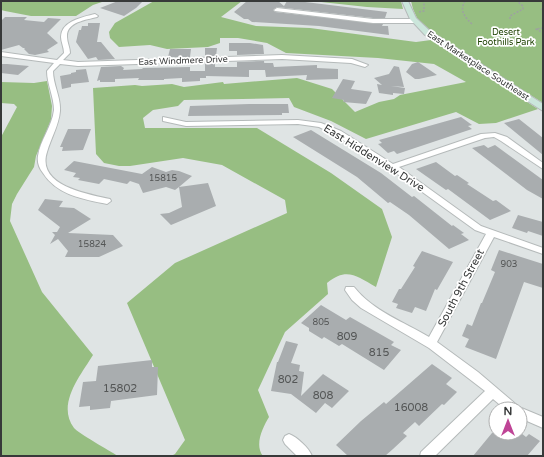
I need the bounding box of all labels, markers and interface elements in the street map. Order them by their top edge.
park label: Desert Foothills Park [477,27,535,48]
street label: East Marketplace Southeast [425,29,532,104]
street label: East Windmere Drive [138,54,228,68]
street label: East Hiddenview Drive [321,122,427,194]
house number: 15815 [149,173,177,184]
house number: 15824 [78,239,106,250]
street label: South 9th Street [435,247,487,329]
house number: 903 [501,259,517,270]
house number: 805 [313,317,330,328]
house number: 809 [337,330,357,343]
house number: 815 [369,346,389,359]
house number: 802 [278,373,298,386]
house number: 15802 [103,382,137,395]
house number: 808 [313,389,333,402]
house number: 16008 [394,401,428,414]
north arrow [488,401,528,441]
text: N [504,405,512,418]

